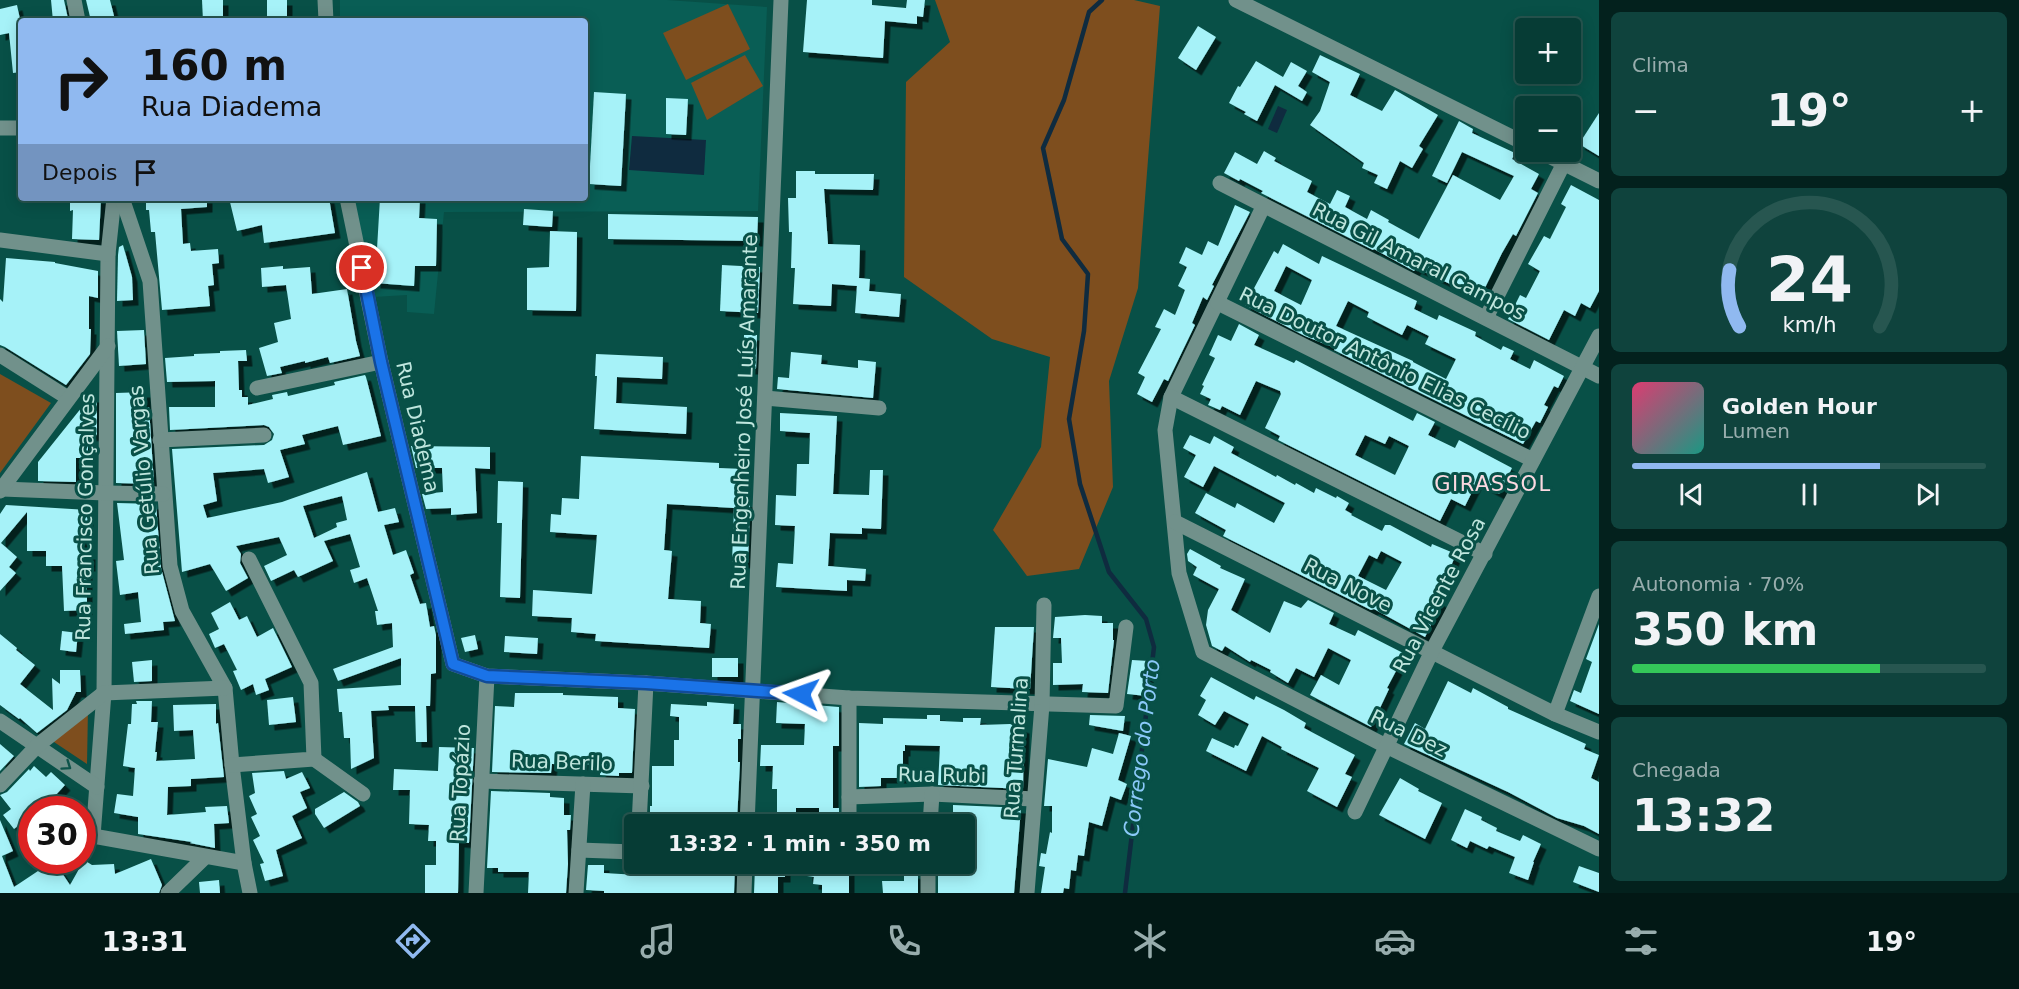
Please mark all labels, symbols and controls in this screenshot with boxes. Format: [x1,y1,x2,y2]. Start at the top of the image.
map controls [1515,18,1581,162]
button: + [1515,18,1581,84]
text: 160 m [141,41,287,90]
icon: right [42,42,120,120]
text: Clima [1632,53,1689,77]
text: 19° [1766,84,1852,137]
text: Rua Diadema [141,91,322,122]
text: − [1632,91,1660,130]
text: + [1958,91,1986,130]
button: − [1515,96,1581,162]
icon: arrive [129,156,162,189]
text: Depois [42,160,117,185]
street label: Rua Gil Amaral Campos [1308,197,1530,325]
street label: Rua Engenheiro José Luís Amarante [726,234,762,590]
pin [336,242,387,293]
text: 24 [1766,243,1852,316]
icon: arrive [345,251,378,284]
street label: Rua Doutor Antônio Elias Cecílio [1235,282,1535,444]
text: km/h [1782,313,1836,338]
street label: Rua Diadema [391,359,445,495]
street label: Rua Getúlio Vargas [124,384,164,576]
street label: Rua Francisco Gonçalves [71,393,99,641]
text: Golden Hour [1722,394,1877,419]
text: Lumen [1722,419,1790,443]
district label: GIRASSOL [1434,472,1552,496]
icon: previous [1675,478,1708,511]
icon: pause [1793,478,1826,511]
icon: next [1911,478,1944,511]
street label: Rua Vicente Rosa [1388,513,1490,677]
street label: Rua Nove [1300,553,1396,617]
text: Autonomia · 70% [1632,572,1804,596]
text: 350 km [1632,603,1818,656]
water label: Corrego do Porto [1119,658,1165,838]
position arrow [769,662,833,726]
street label: Rua Turmalina [999,676,1033,820]
street label: Rua Dez [1367,704,1451,762]
street label: Rua Topázio [445,723,475,843]
street label: Rua Berilo [511,748,613,776]
text: Chegada [1632,758,1721,782]
one-way arrow [60,759,71,770]
street label: Rua Rubi [898,762,986,788]
text: 13:32 [1632,789,1775,842]
speed limit sign: 30 [18,796,96,874]
text: 13:32 · 1 min · 350 m [668,831,931,856]
icon: directions [392,920,434,962]
icon: music [637,920,679,962]
icon: phone [883,920,925,962]
icon: climate [1129,920,1171,962]
icon: car [1374,920,1416,962]
icon: filters [1620,920,1662,962]
text: 13:31 [102,926,188,957]
text: 19° [1866,926,1917,957]

